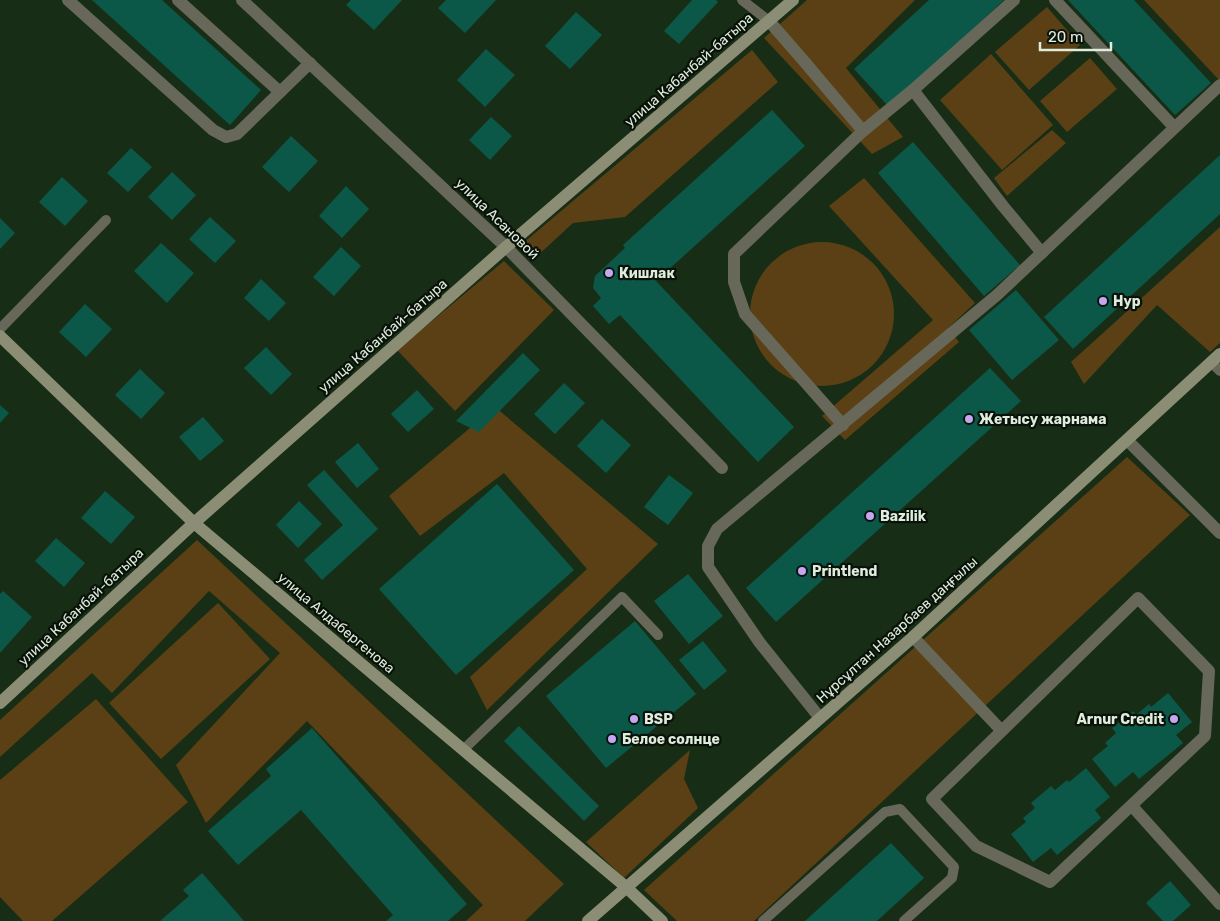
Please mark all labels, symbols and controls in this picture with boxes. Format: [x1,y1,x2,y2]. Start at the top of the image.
street label: улица Кабанбай-батыра [621,9,757,131]
scale bar [1040,20,1111,52]
text: 20 m [1048,28,1083,46]
street label: улица Асановой [452,175,542,263]
place label: Кишлак [619,265,675,282]
marker: Кишлак [603,267,615,279]
street label: улица Кабанбай-батыра [315,275,451,397]
place label: Нур [1113,293,1141,310]
marker: Нур [1097,295,1109,307]
place label: Жетысу жарнама [979,411,1107,428]
marker: Жетысу жарнама [963,413,975,425]
place label: Bazilik [880,508,927,525]
marker: Bazilik [864,510,876,522]
street label: улица Кабанбай-батыра [15,545,147,669]
street label: Нұрсұлтан Назарбаев даңғылы [813,553,981,707]
place label: Printlend [812,563,878,580]
marker: Printlend [796,565,808,577]
street label: улица Алдабергенова [274,569,398,677]
place label: BSP [644,711,673,728]
place label: Arnur Credit [1077,711,1164,728]
marker: BSP [628,713,640,725]
marker: Arnur Credit [1168,713,1180,725]
place label: Белое солнце [622,731,720,748]
marker: Белое солнце [606,733,618,745]

